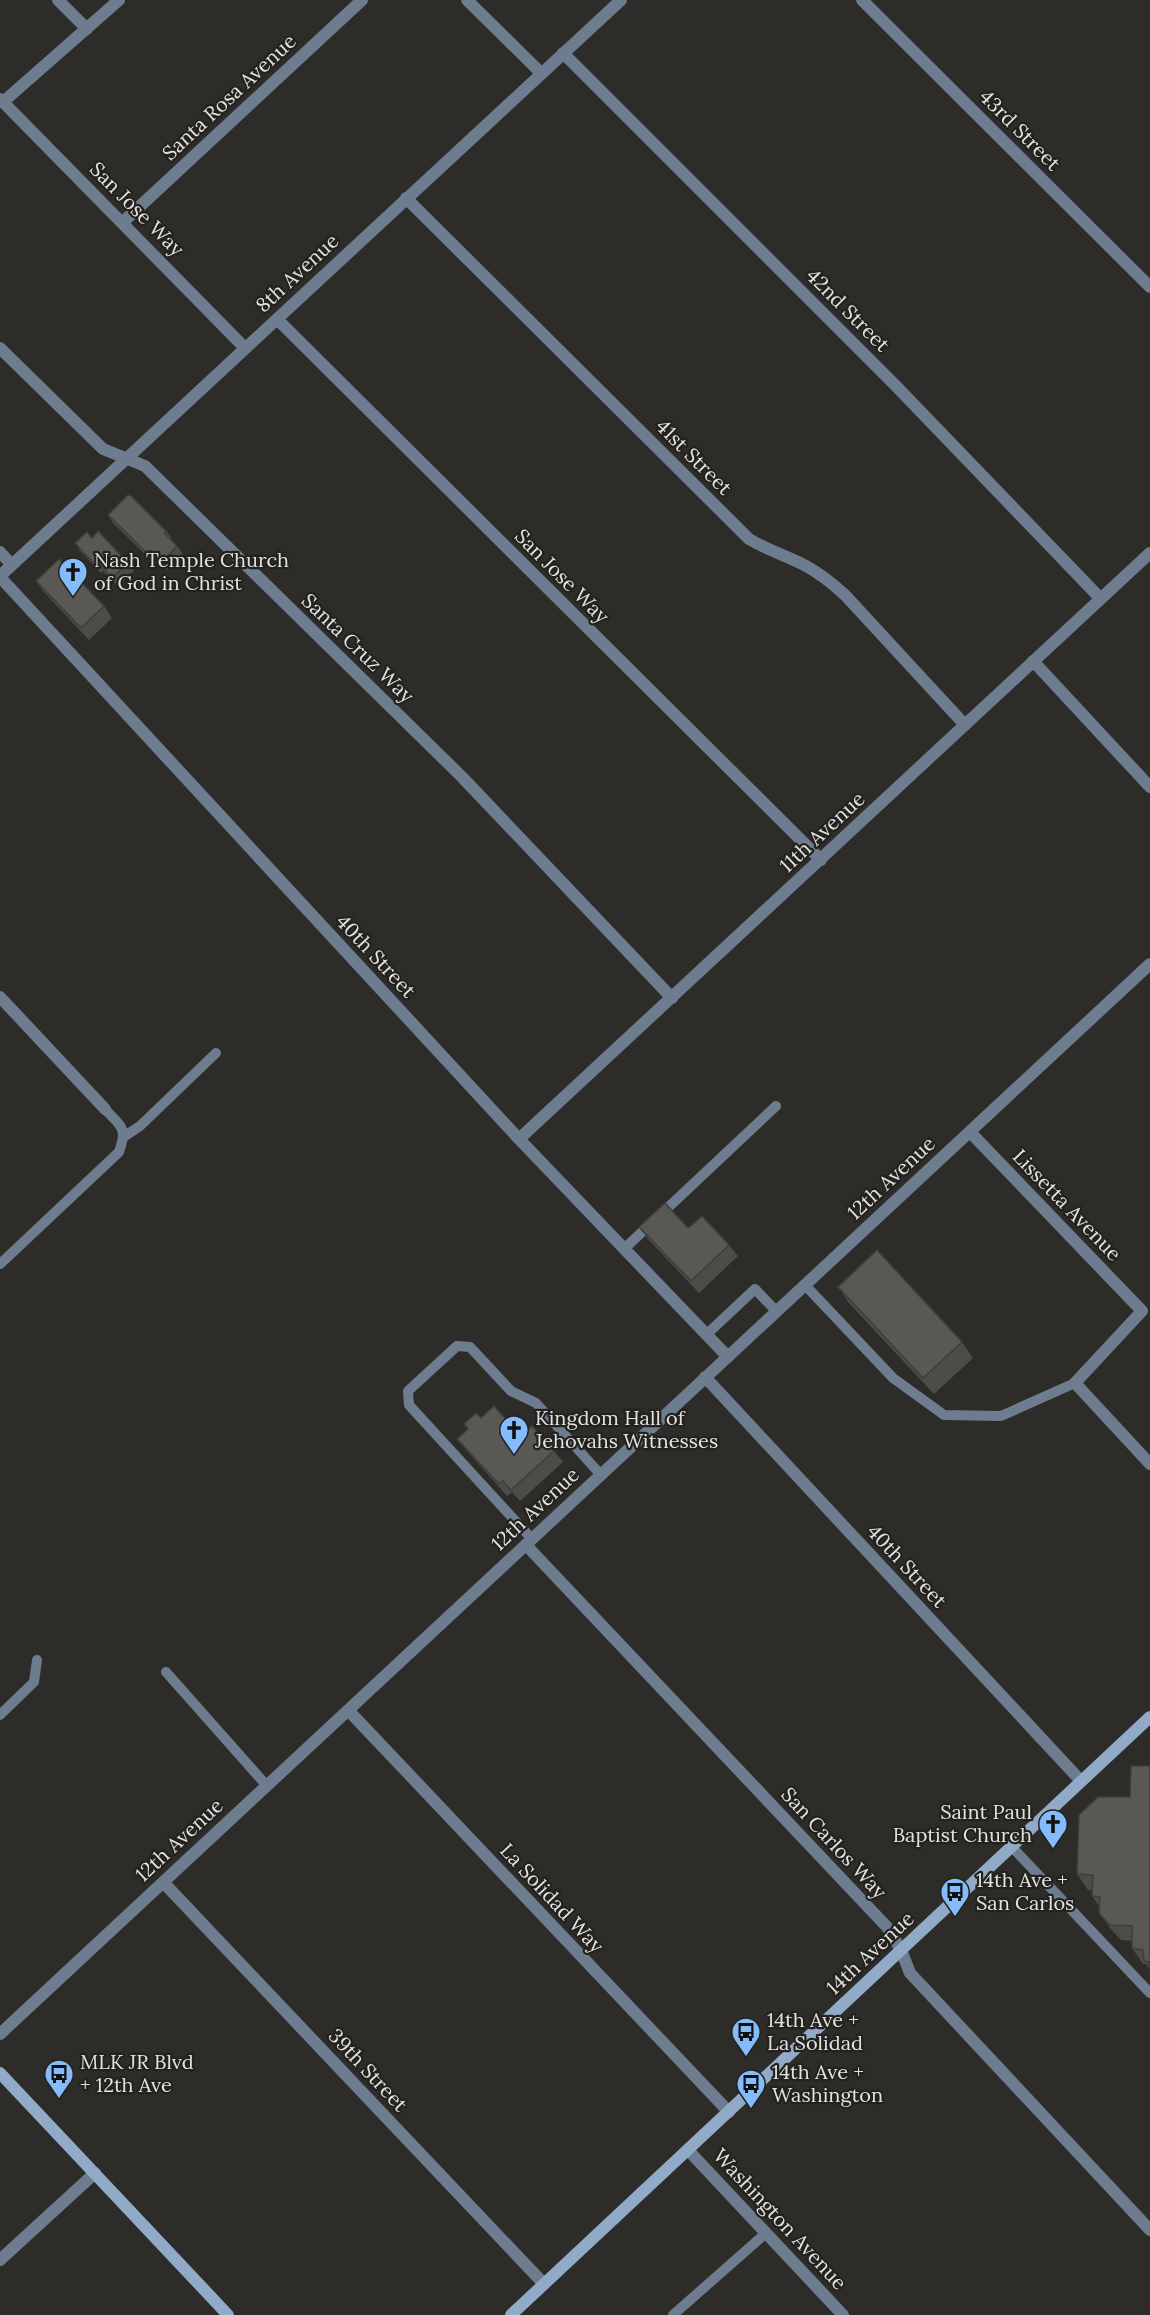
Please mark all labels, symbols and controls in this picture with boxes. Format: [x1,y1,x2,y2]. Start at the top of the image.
street label: Santa Rosa Avenue [157,28,301,165]
street label: 43rd Street [975,84,1066,176]
street label: San Jose Way [85,156,190,261]
street label: 8th Avenue [250,228,343,317]
street label: 42nd Street [801,263,895,357]
street label: 41st Street [651,413,738,500]
street label: San Jose Way [510,523,615,628]
place label: Nash Temple Church of God in Christ [94,547,289,595]
church icon: Nash Temple Church of God in Christ [57,556,89,598]
street label: Santa Cruz Way [297,588,420,708]
street label: 11th Avenue [774,786,870,877]
street label: 40th Street [331,909,421,1003]
street label: 12th Avenue [842,1131,940,1225]
street label: Lissetta Avenue [1008,1144,1127,1266]
place label: Kingdom Hall of Jehovahs Witnesses [534,1405,718,1453]
church icon: Kingdom Hall of Jehovahs Witnesses [498,1414,530,1456]
street label: 12th Avenue [486,1462,584,1556]
street label: 40th Street [862,1519,952,1613]
street label: San Carlos Way [776,1782,893,1904]
street label: 12th Avenue [130,1793,228,1887]
place label: Saint Paul Baptist Church [893,1799,1032,1847]
church icon: Saint Paul Baptist Church [1037,1808,1069,1850]
street label: La Solidad Way [495,1838,610,1958]
place label: 14th Ave + San Carlos [976,1867,1074,1915]
bus stop icon: 14th Ave + San Carlos [939,1876,971,1918]
street label: 14th Avenue [821,1906,919,2000]
place label: 14th Ave + La Solidad [767,2007,863,2055]
bus stop icon: 14th Ave + La Solidad [730,2016,762,2058]
street label: 39th Street [324,2023,413,2117]
place label: MLK JR Blvd + 12th Ave [80,2049,194,2097]
bus stop icon: MLK JR Blvd + 12th Ave [43,2058,75,2100]
place label: 14th Ave + Washington [772,2059,883,2107]
bus stop icon: 14th Ave + Washington [735,2068,767,2110]
street label: Washington Avenue [708,2143,852,2295]

